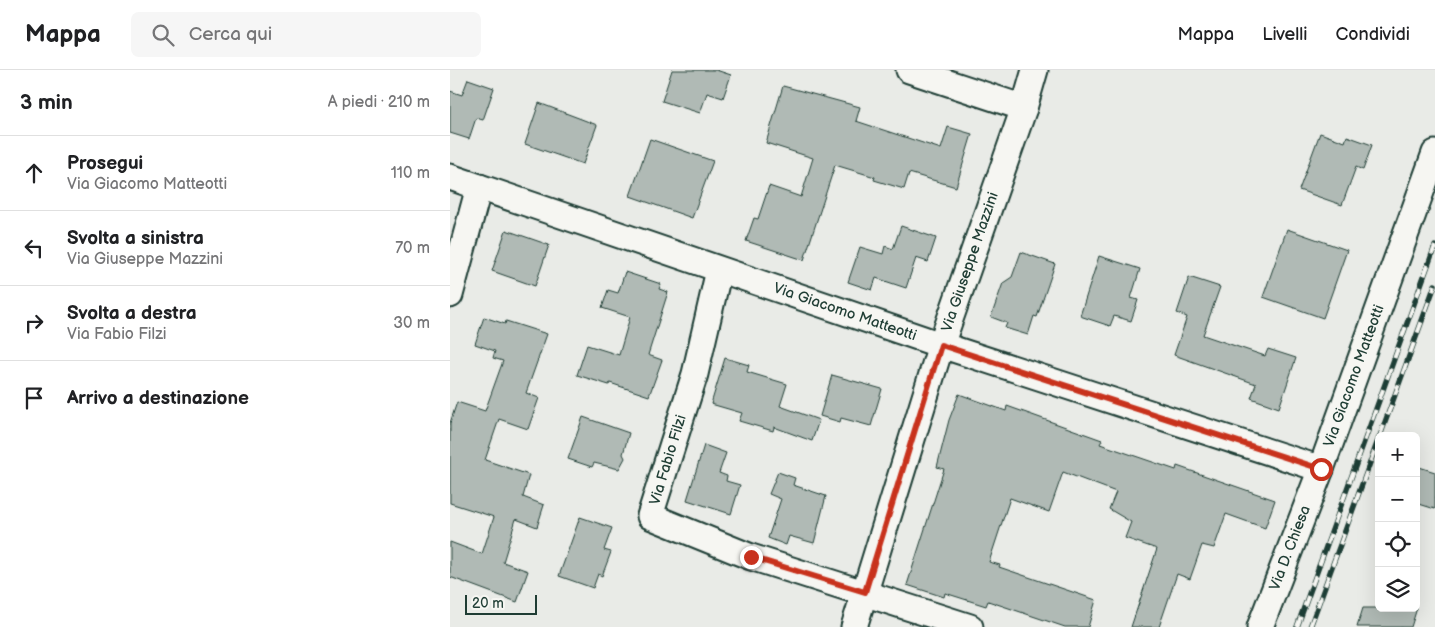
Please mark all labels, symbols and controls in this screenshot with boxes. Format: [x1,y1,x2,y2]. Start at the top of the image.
search box [131,12,481,57]
text: Mappa [25,20,101,49]
icon: search [149,21,177,49]
text: Cerca qui [189,23,272,46]
text: Mappa [1177,24,1234,45]
text: Livelli [1262,24,1308,45]
text: Condividi [1336,24,1410,45]
text: 3 min [20,90,73,115]
text: A piedi · 210 m [328,93,430,112]
text: Prosegui [67,152,143,175]
icon: ahead [20,159,48,187]
text: 110 m [391,164,430,183]
text: Via Giacomo Matteotti [67,175,227,194]
street label: Via Giuseppe Mazzini [937,190,1003,334]
text: Svolta a sinistra [67,227,204,250]
icon: left [20,234,48,262]
text: 70 m [395,239,430,258]
text: Via Giuseppe Mazzini [67,250,223,269]
street label: Via Giacomo Matteotti [771,279,919,345]
text: Svolta a destra [67,302,197,325]
street label: Via Giacomo Matteotti [1319,302,1389,450]
icon: right [20,309,48,337]
text: 30 m [393,314,430,333]
text: Via Fabio Filzi [67,325,167,344]
icon: arrive [20,384,48,412]
text: Arrivo a destinazione [67,387,249,410]
street label: Via Fabio Filzi [645,413,691,507]
map controls [1375,432,1420,612]
button: + [1375,432,1420,477]
route start [1310,458,1333,481]
button: − [1375,477,1420,522]
street label: Via D. Chiesa [1265,503,1315,593]
button: locate [1375,522,1420,567]
route end [740,546,763,569]
button: layers [1375,567,1420,612]
scale bar [465,592,538,615]
text: 20 m [472,595,504,612]

